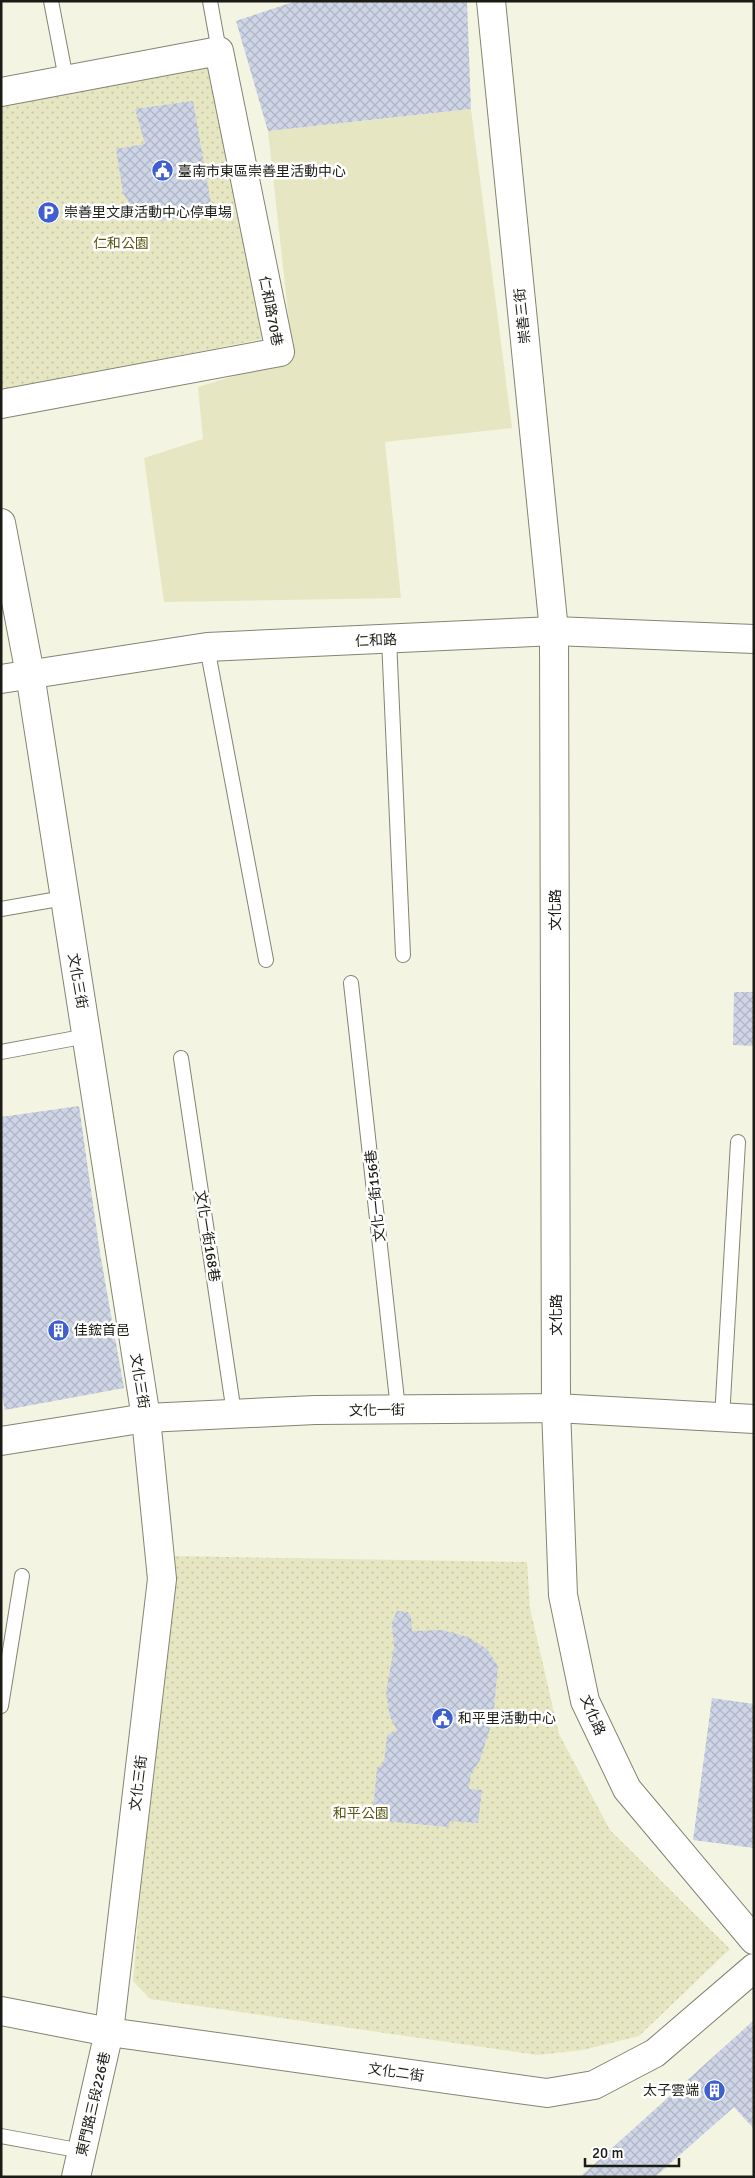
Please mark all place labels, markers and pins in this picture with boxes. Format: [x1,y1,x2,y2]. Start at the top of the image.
public building icon: 臺南市東區崇善里活動中心 [150,159,174,183]
place label: 臺南市東區崇善里活動中心 [178,163,346,180]
parking icon: 崇善里文康活動中心停車場 [36,200,60,224]
place label: 崇善里文康活動中心停車場 [64,204,232,221]
building icon: 佳鋐首邑 [46,1318,70,1342]
place label: 佳鋐首邑 [74,1322,130,1339]
public building icon: 和平里活動中心 [430,1706,454,1730]
place label: 和平里活動中心 [458,1710,556,1727]
building icon: 太子雲端 [703,2078,727,2102]
place label: 太子雲端 [643,2082,699,2099]

